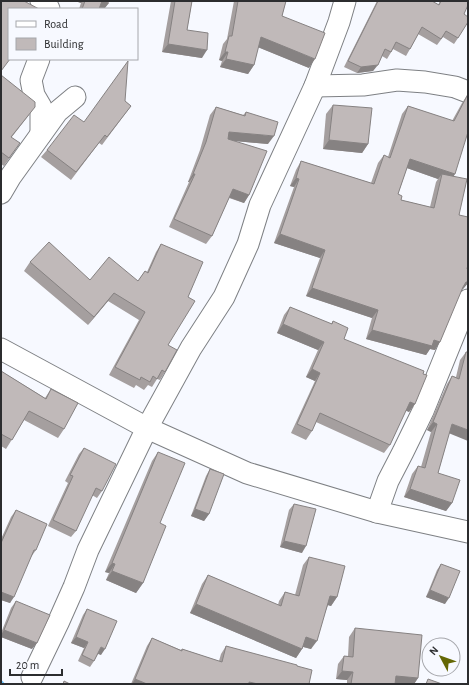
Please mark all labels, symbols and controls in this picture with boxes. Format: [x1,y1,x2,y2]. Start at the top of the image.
legend [8,8,138,60]
text: Road [44,18,68,30]
text: Building [44,38,84,50]
north arrow [421,637,461,677]
text: N [427,644,440,657]
scale bar [10,651,62,677]
text: 20 m [16,659,39,671]

